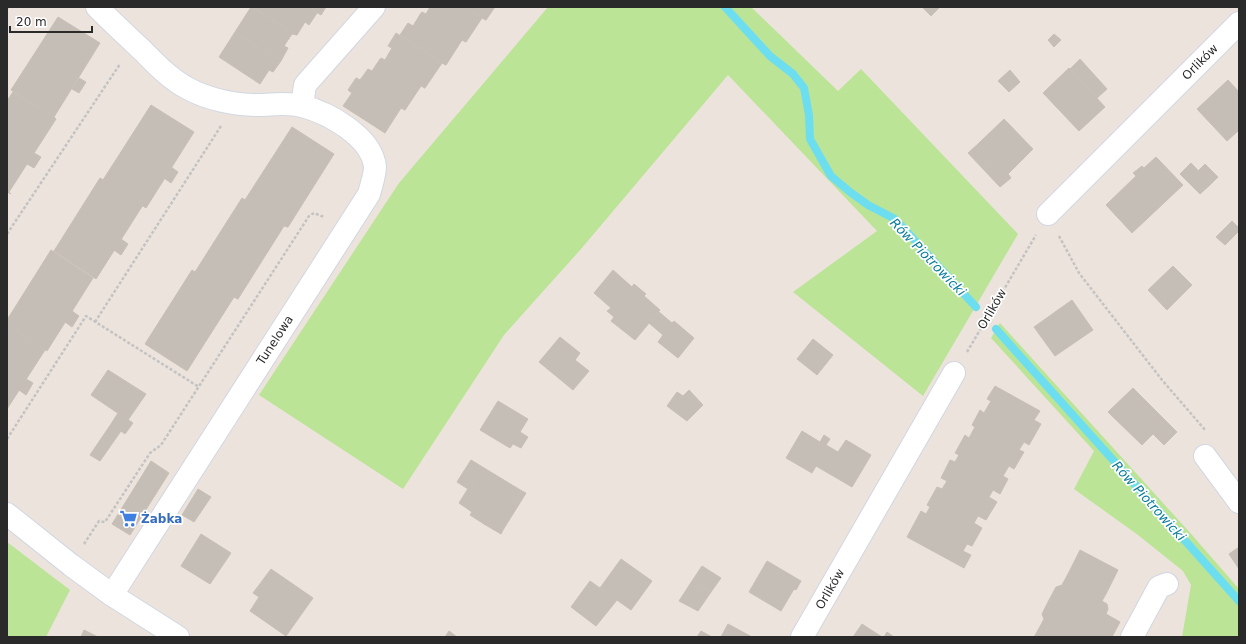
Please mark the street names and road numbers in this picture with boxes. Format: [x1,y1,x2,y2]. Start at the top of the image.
street label: Orlików [1179,41,1221,83]
street label: Orlików [975,286,1009,332]
street label: Tunelowa [253,313,296,368]
street label: Orlików [813,566,847,612]

